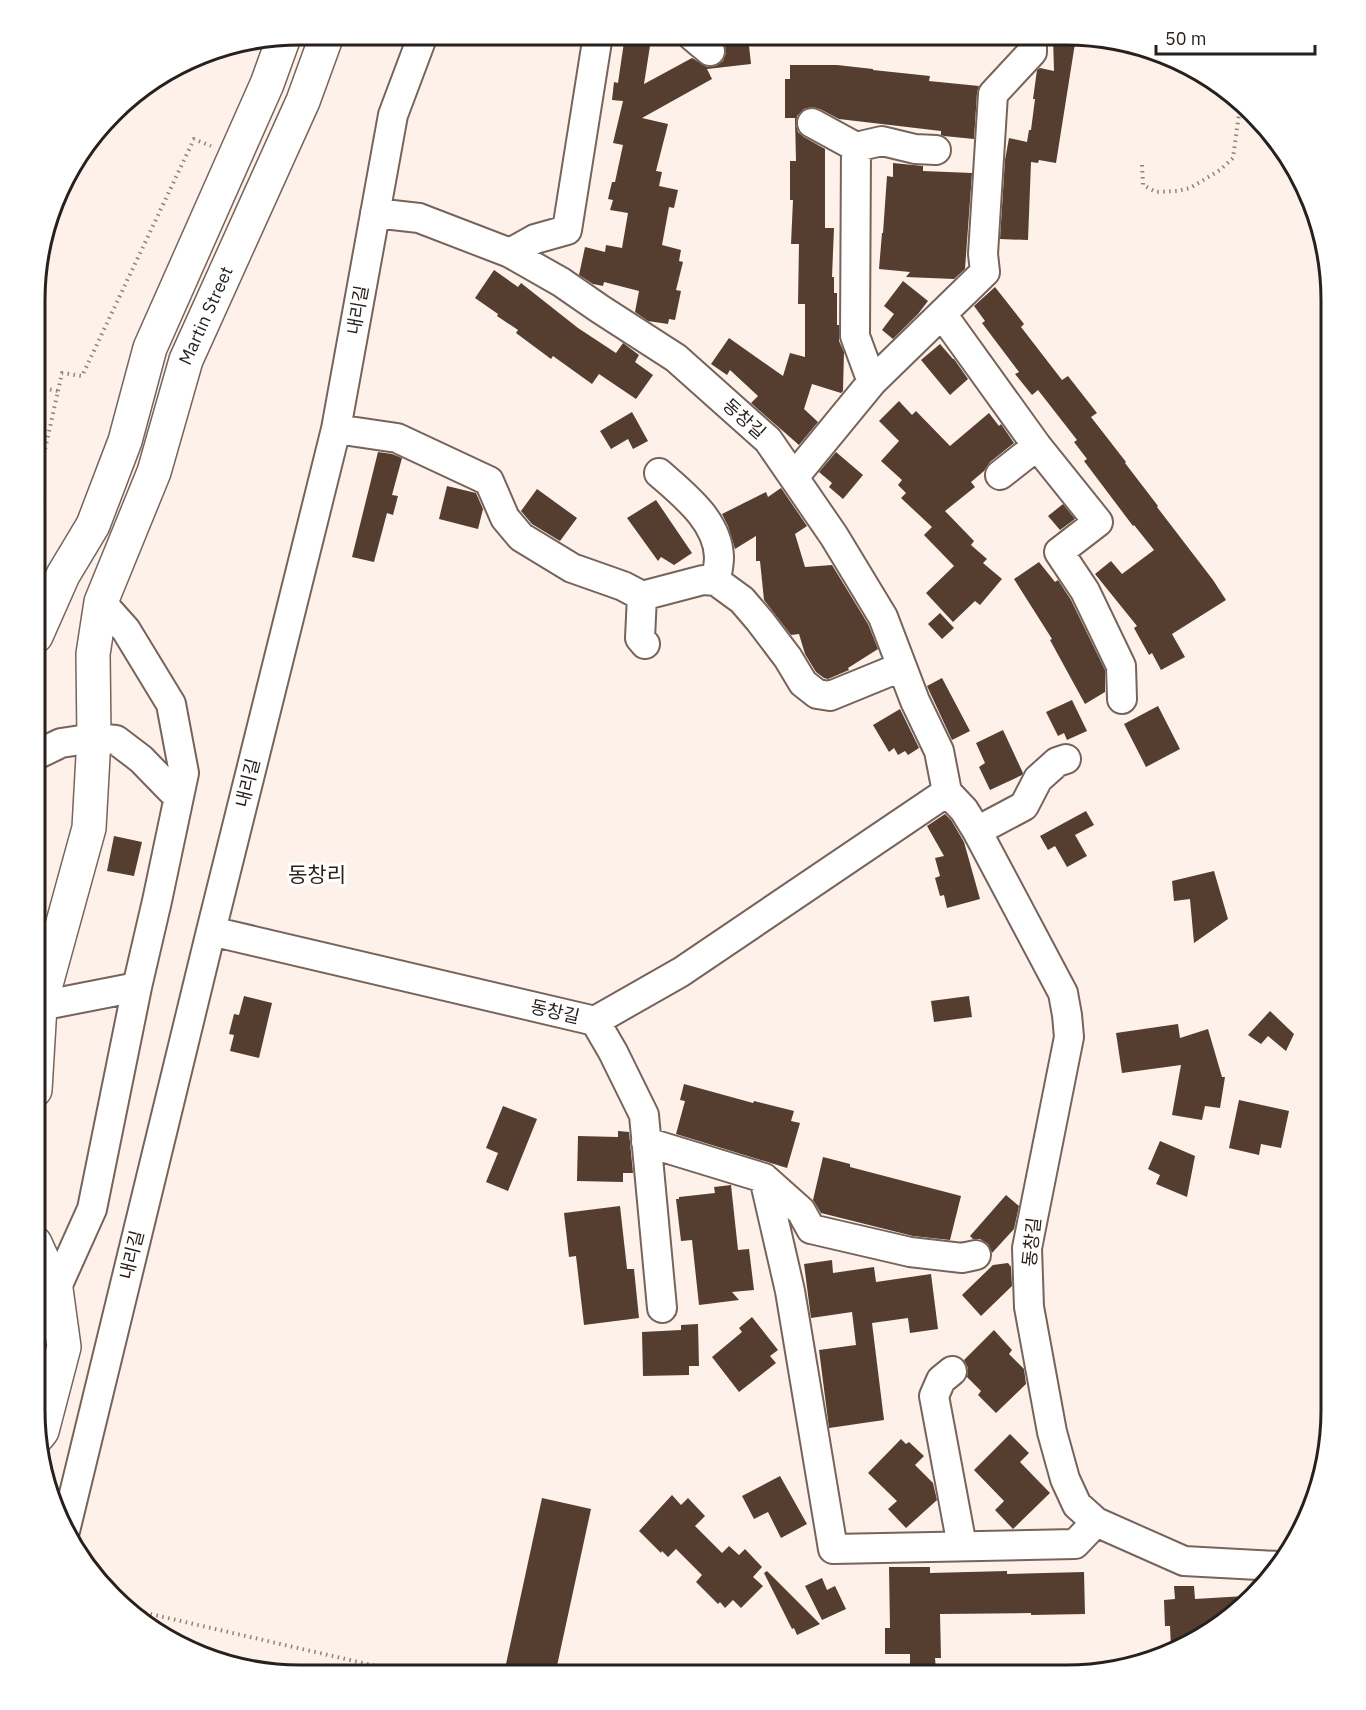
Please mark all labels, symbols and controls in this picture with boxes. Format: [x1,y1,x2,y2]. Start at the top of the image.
scale bar [1156,18,1315,56]
text: 50 m [1165,27,1207,50]
street label: Martin Street [173,263,238,368]
street label: 내리길 [342,283,373,336]
street label: 동창길 [718,393,770,444]
street label: 내리길 [230,756,265,810]
district label: 동창리 [288,860,346,888]
street label: 동창길 [528,995,582,1028]
street label: 동창길 [1017,1216,1046,1268]
street label: 내리길 [114,1228,149,1282]

